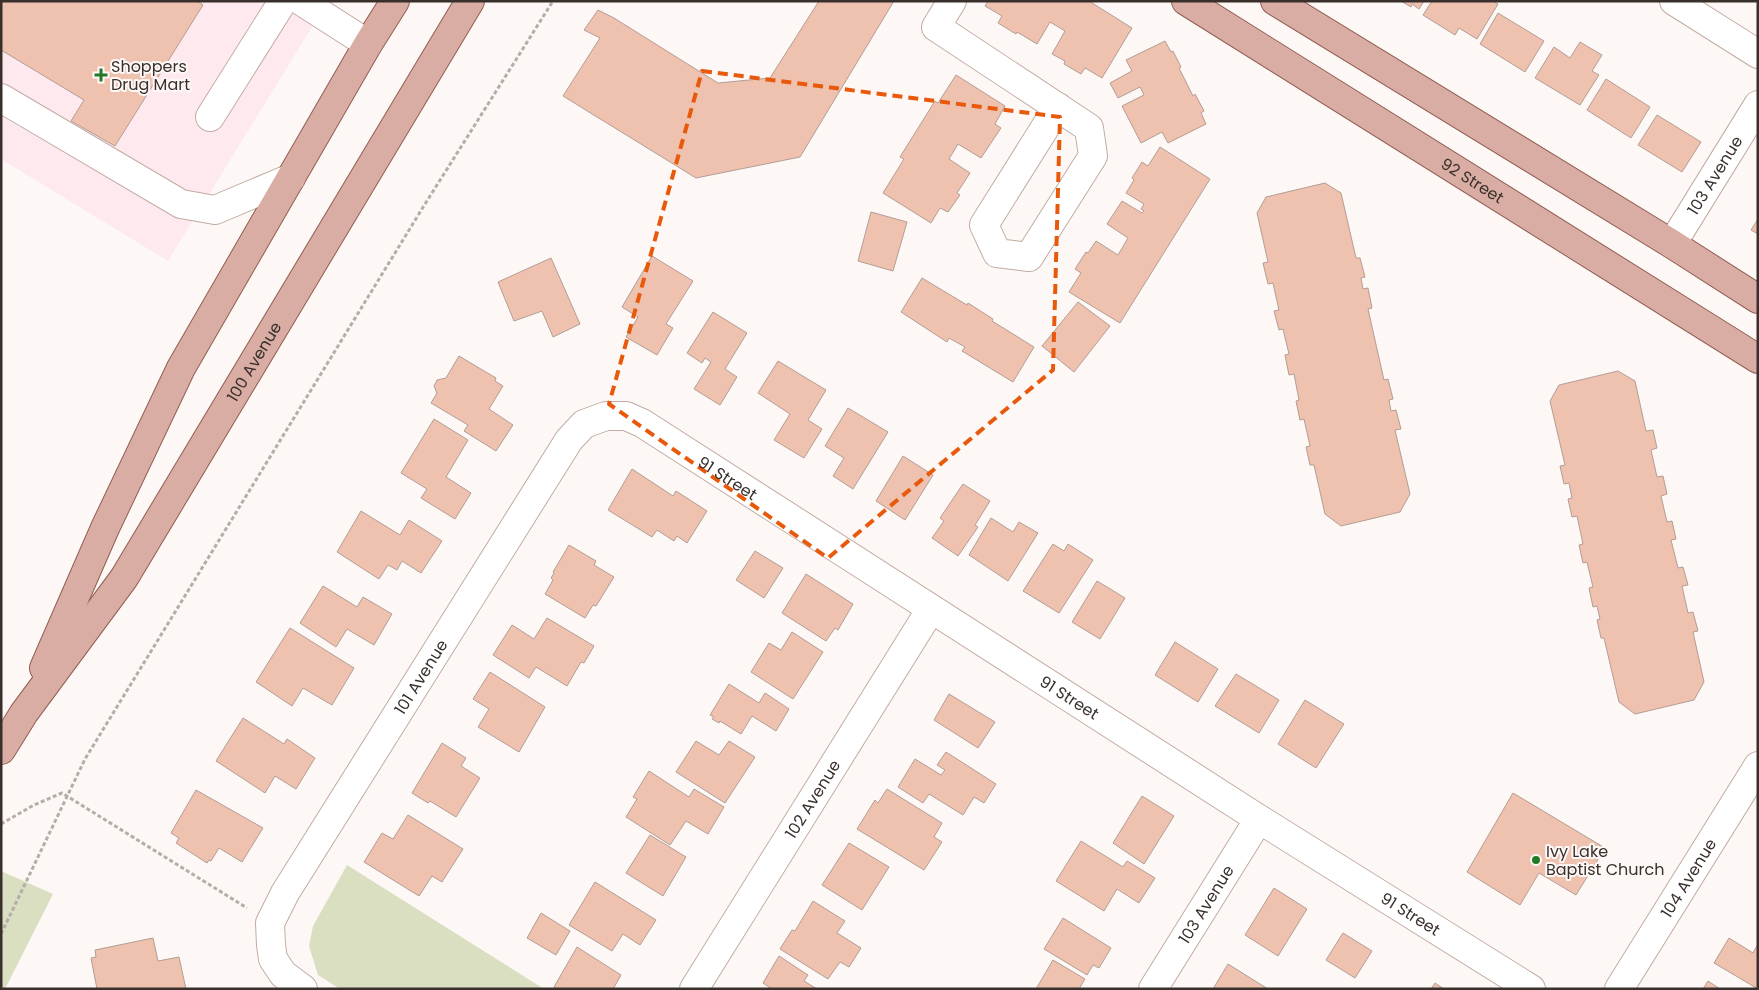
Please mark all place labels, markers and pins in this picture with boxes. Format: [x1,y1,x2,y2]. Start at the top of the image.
place label: Shoppers Drug Mart [111,55,190,96]
marker: Shoppers Drug Mart [95,69,107,81]
place label: Ivy Lake Baptist Church [1546,840,1664,881]
marker: Ivy Lake Baptist Church [1530,854,1542,866]

